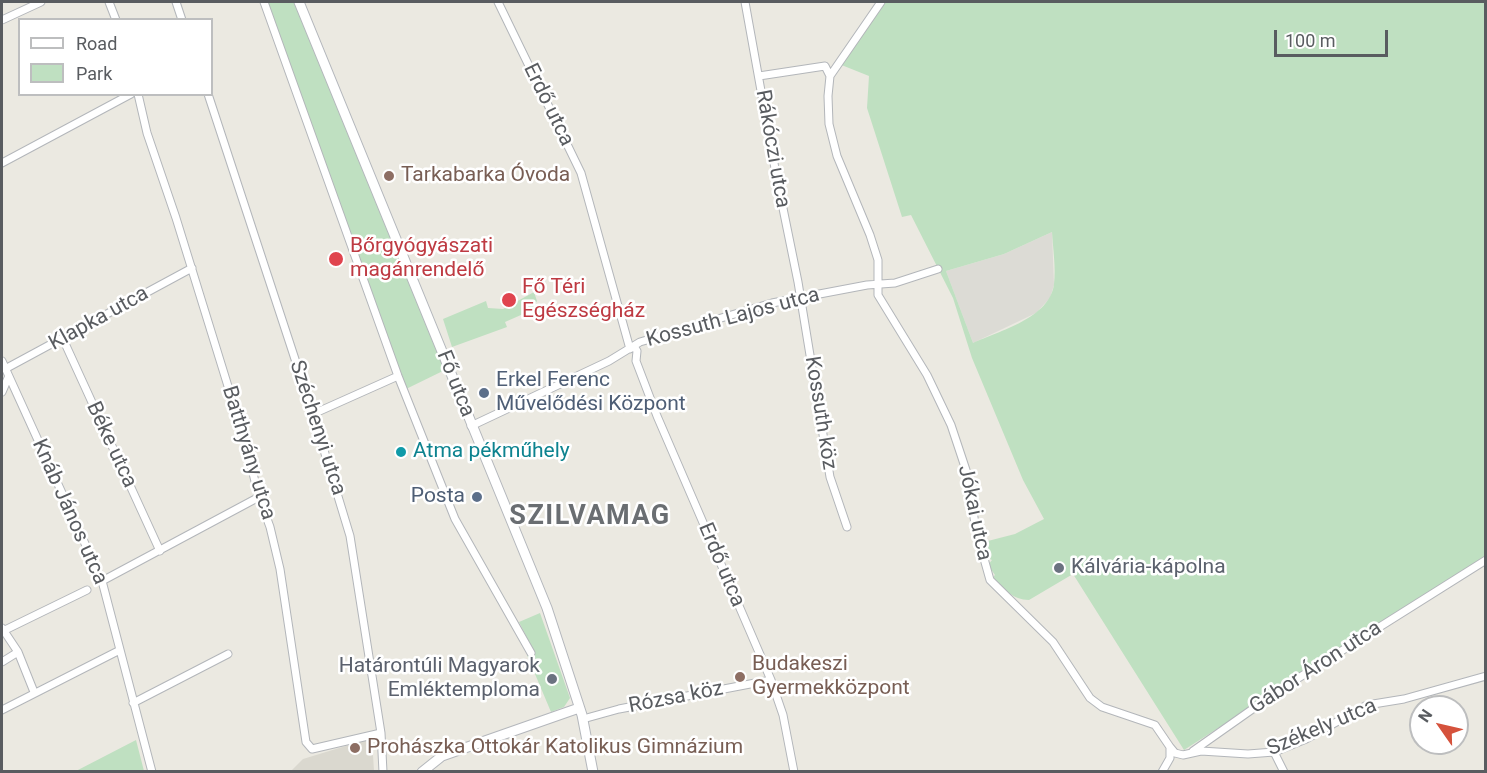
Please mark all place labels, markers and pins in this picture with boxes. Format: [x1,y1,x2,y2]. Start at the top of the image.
place label: Tarkabarka Óvoda [401,163,570,189]
marker: Tarkabarka Óvoda [382,169,396,183]
place label: Bőrgyógyászati magánrendelő [350,234,493,284]
marker: Bőrgyógyászati magánrendelő [327,250,345,268]
place label: Fő Téri Egészségház [522,275,645,325]
marker: Fő Téri Egészségház [500,291,518,309]
place label: Erkel Ferenc Művelődési Központ [496,368,686,418]
marker: Erkel Ferenc Művelődési Központ [477,386,491,400]
place label: Atma pékműhely [413,439,570,465]
marker: Atma pékműhely [394,445,408,459]
place label: Posta [411,484,465,510]
marker: Posta [470,490,484,504]
place label: Kálvária-kápolna [1071,555,1226,581]
marker: Kálvária-kápolna [1052,561,1066,575]
place label: Budakeszi Gyermekközpont [752,652,910,702]
place label: Határontúli Magyarok Emléktemploma [339,654,540,704]
marker: Budakeszi Gyermekközpont [733,670,747,684]
marker: Határontúli Magyarok Emléktemploma [545,672,559,686]
place label: Prohászka Ottokár Katolikus Gimnázium [367,735,743,761]
marker: Prohászka Ottokár Katolikus Gimnázium [348,741,362,755]

